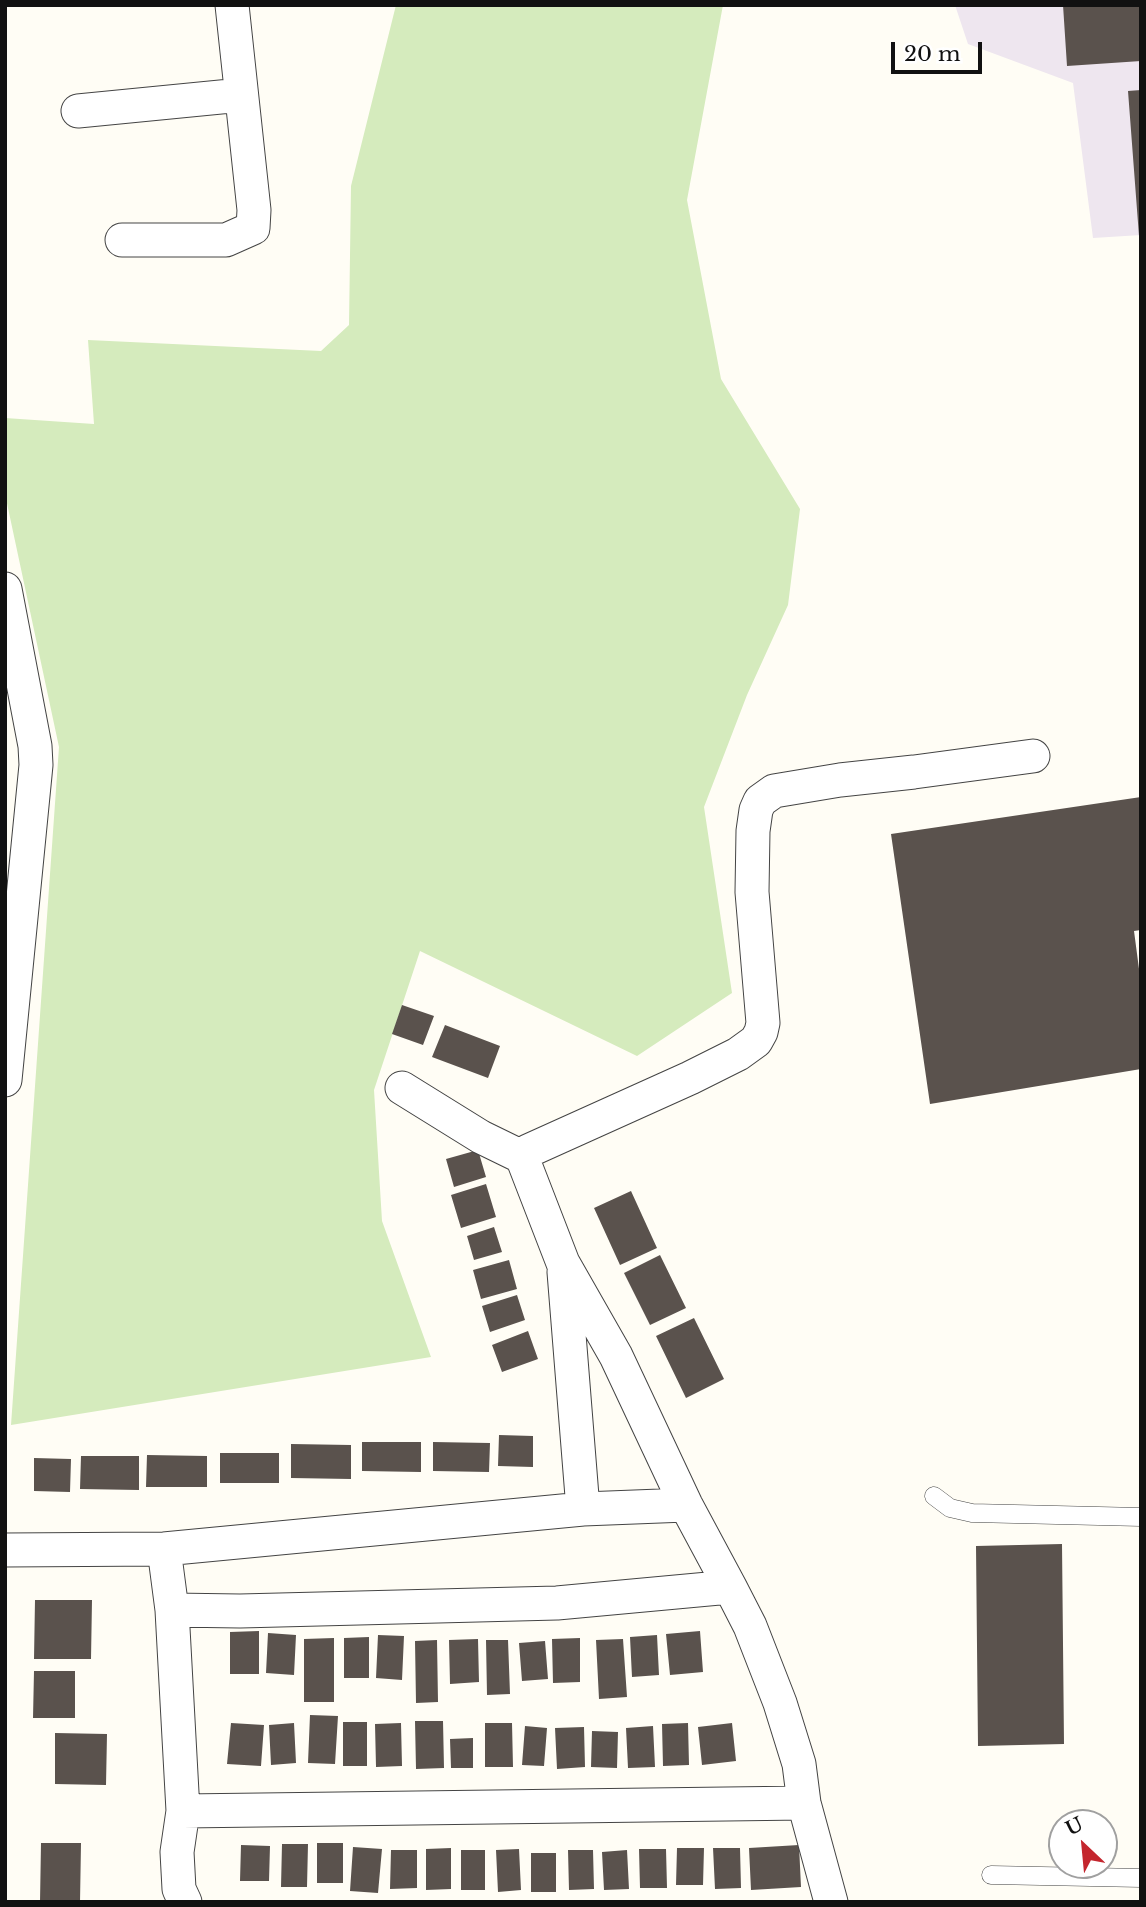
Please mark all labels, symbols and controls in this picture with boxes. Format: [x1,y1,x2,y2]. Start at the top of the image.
scale bar [894,28,985,72]
text: 20 m [904,41,961,67]
north arrow [1048,1809,1118,1879]
text: U [1062,1812,1087,1840]

